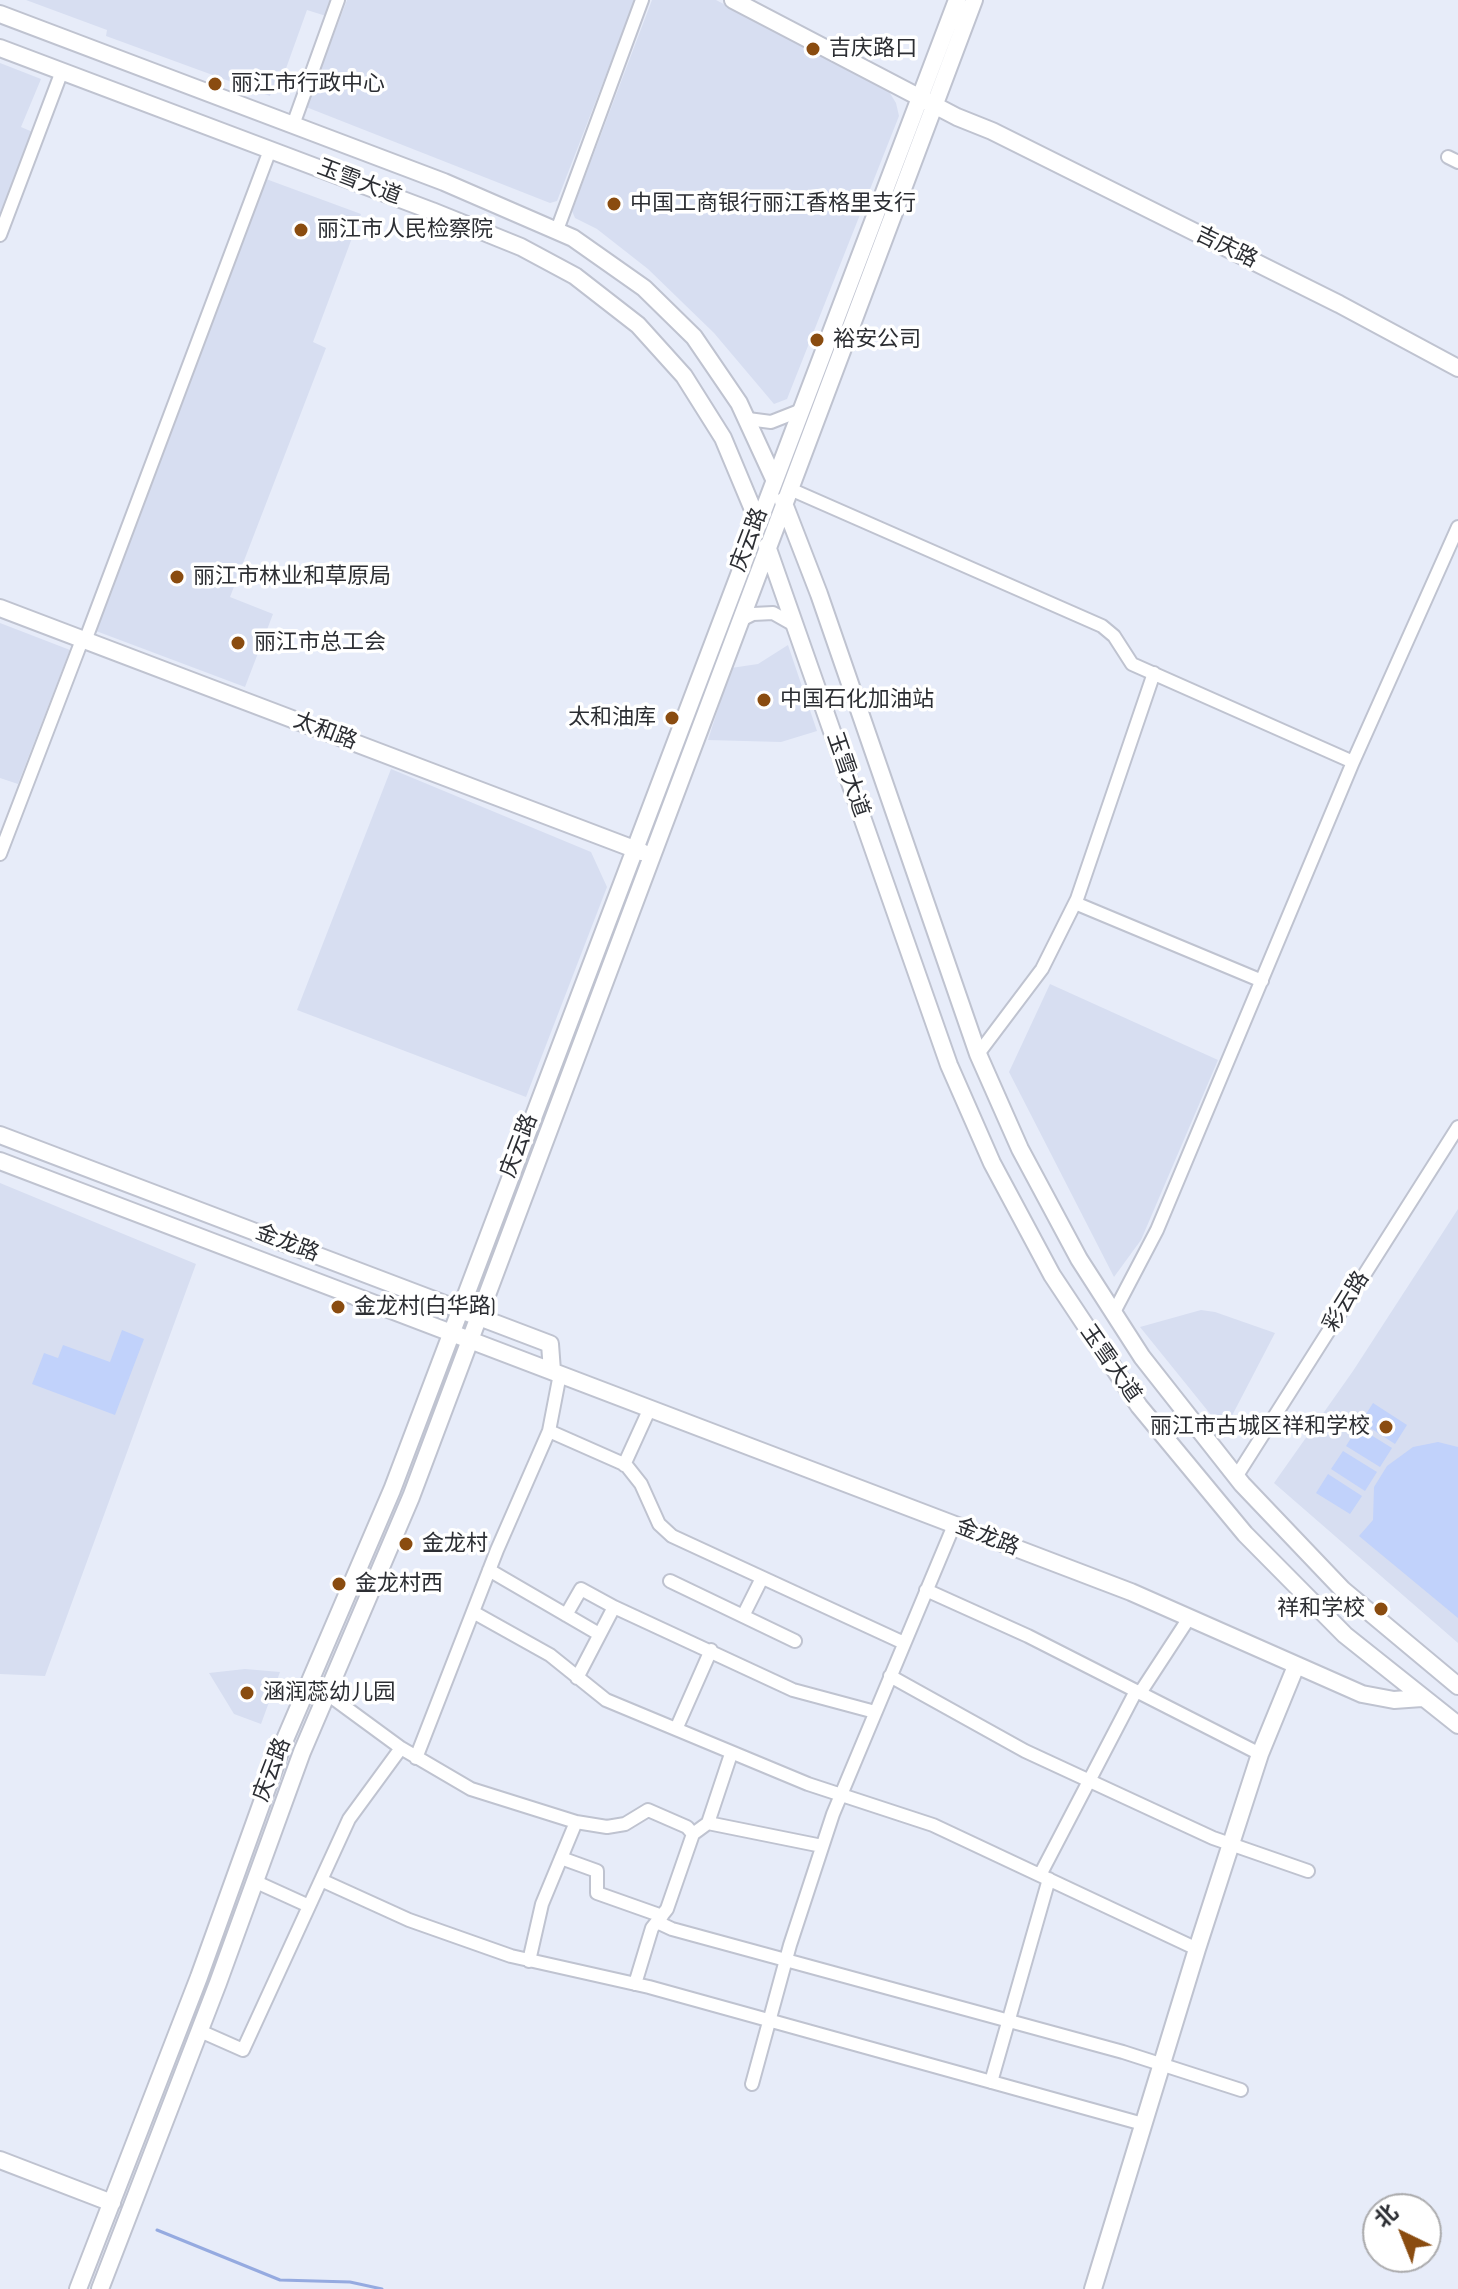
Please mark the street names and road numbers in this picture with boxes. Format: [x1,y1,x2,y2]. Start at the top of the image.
street label: 玉雪大道 [313,155,405,211]
street label: 吉庆路 [1191,222,1261,274]
street label: 庆云路 [726,504,774,576]
street label: 太和路 [289,708,361,756]
street label: 玉雪大道 [820,729,874,821]
street label: 庆云路 [496,1110,544,1182]
street label: 金龙路 [251,1220,323,1268]
street label: 彩云路 [1318,1267,1376,1337]
street label: 玉雪大道 [1074,1320,1146,1408]
street label: 金龙路 [951,1514,1023,1562]
street label: 庆云路 [249,1734,297,1806]

